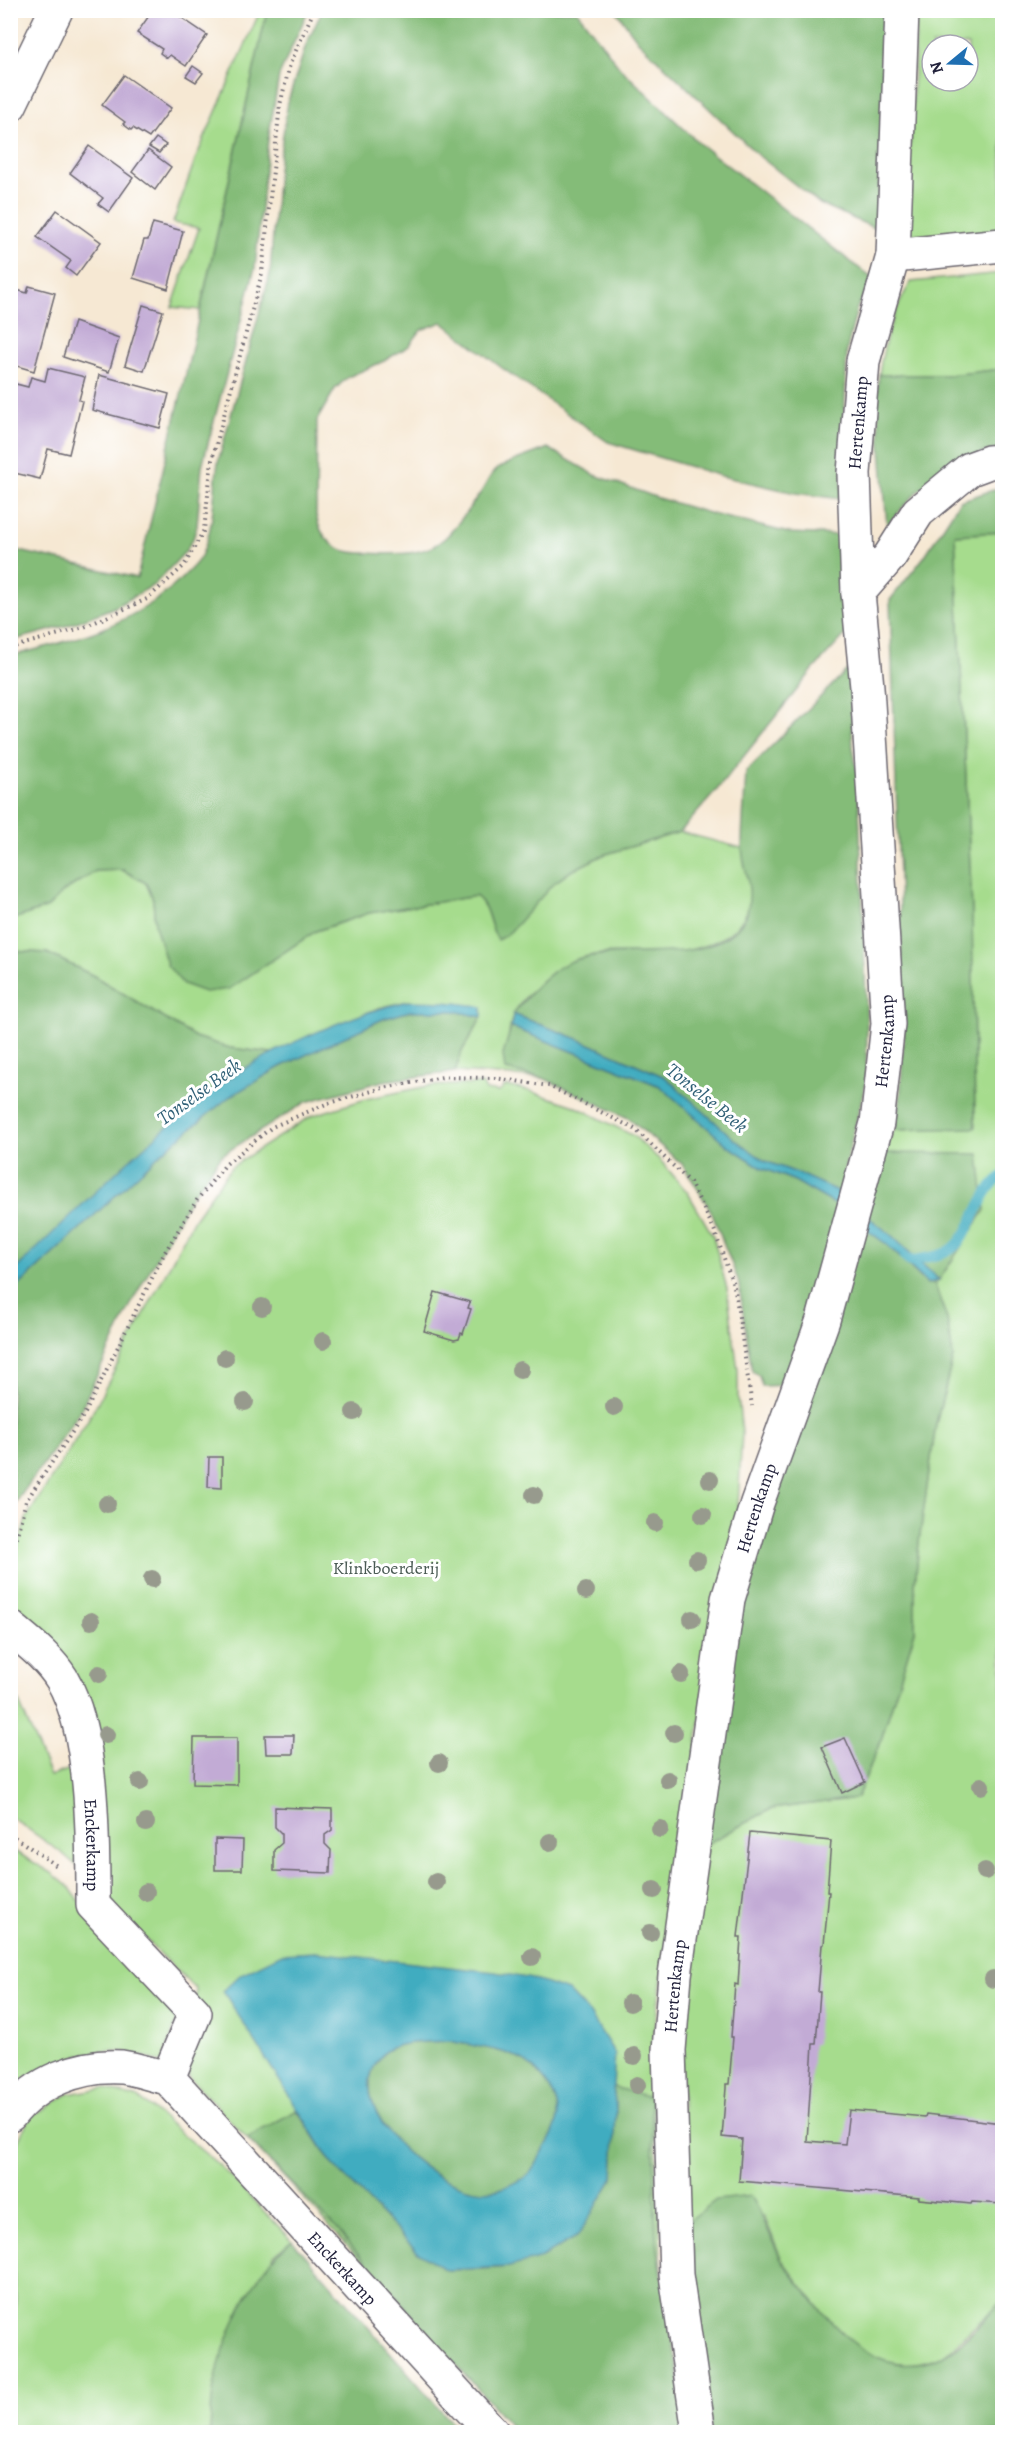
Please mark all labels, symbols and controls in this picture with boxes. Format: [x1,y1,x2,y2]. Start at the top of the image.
north arrow [920,33,980,93]
text: N [924,58,949,77]
street label: Hertenkamp [842,375,874,470]
street label: Hertenkamp [869,994,900,1089]
water label: Tonselse Beek [151,1052,247,1132]
water label: Tonselse Beek [660,1057,754,1139]
street label: Hertenkamp [731,1460,782,1556]
park label: Klinkboerderij [333,1556,439,1580]
street label: Enckerkamp [78,1798,105,1891]
street label: Hertenkamp [658,1938,692,2034]
street label: Enckerkamp [302,2226,382,2311]

